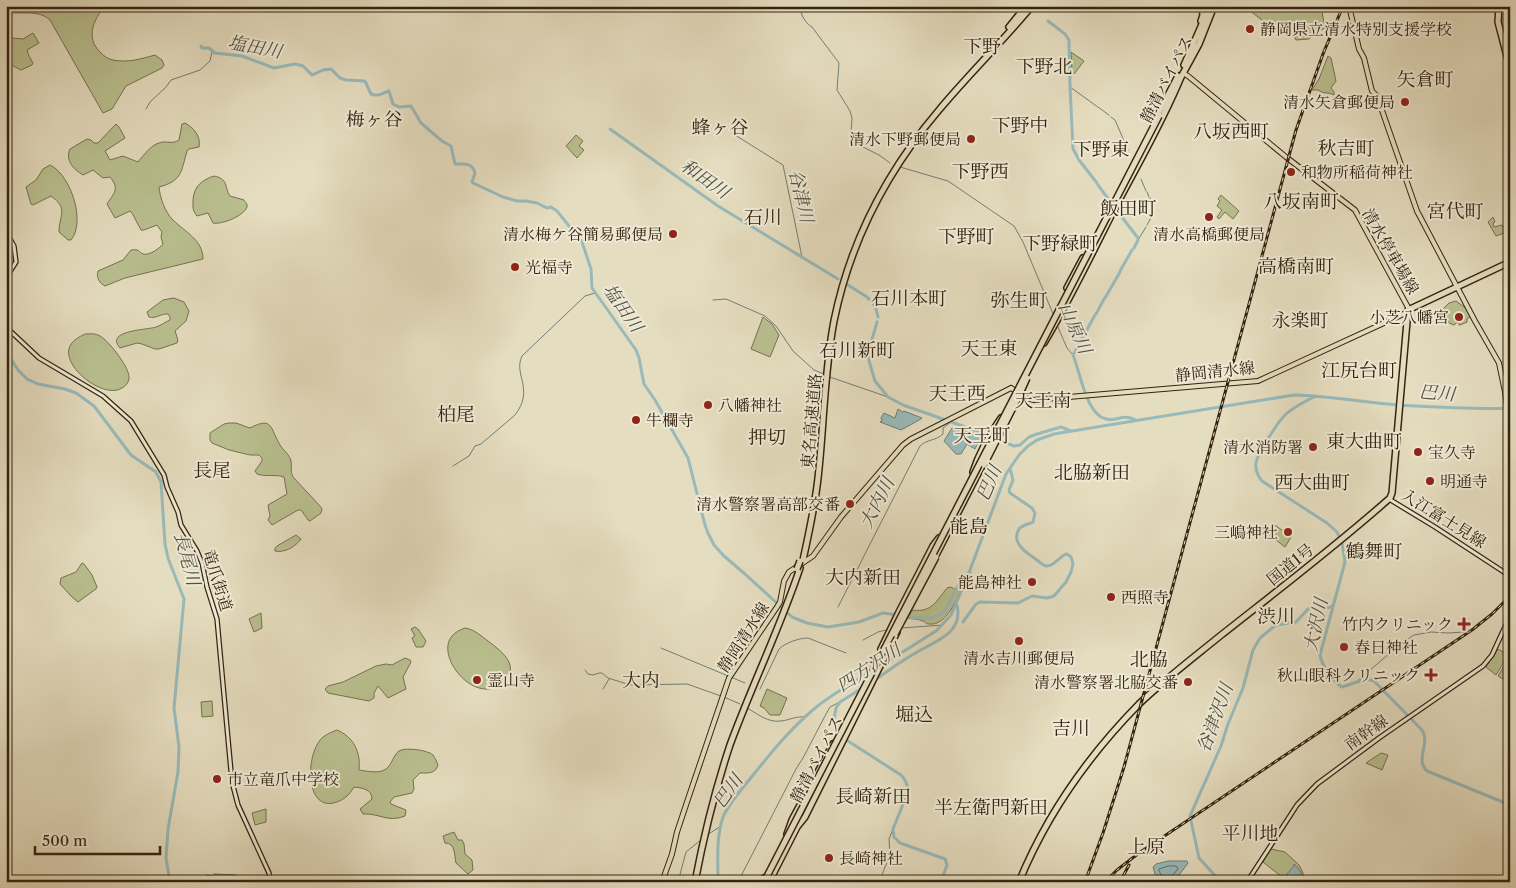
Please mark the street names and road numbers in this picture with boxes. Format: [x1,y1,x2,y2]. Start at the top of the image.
street label: 静清バイパス [1135,32,1197,126]
street label: 清水停車場線 [1358,204,1424,298]
street label: 静岡清水線 [1174,357,1256,385]
street label: 東名高速道路 [797,372,825,470]
street label: 入江富士見線 [1398,484,1490,552]
street label: 国道1号 [1262,539,1318,589]
street label: 竜爪街道 [199,546,237,614]
street label: 静岡清水線 [713,598,773,676]
street label: 南幹線 [1341,710,1391,754]
street label: 静清バイパス [785,712,847,806]

